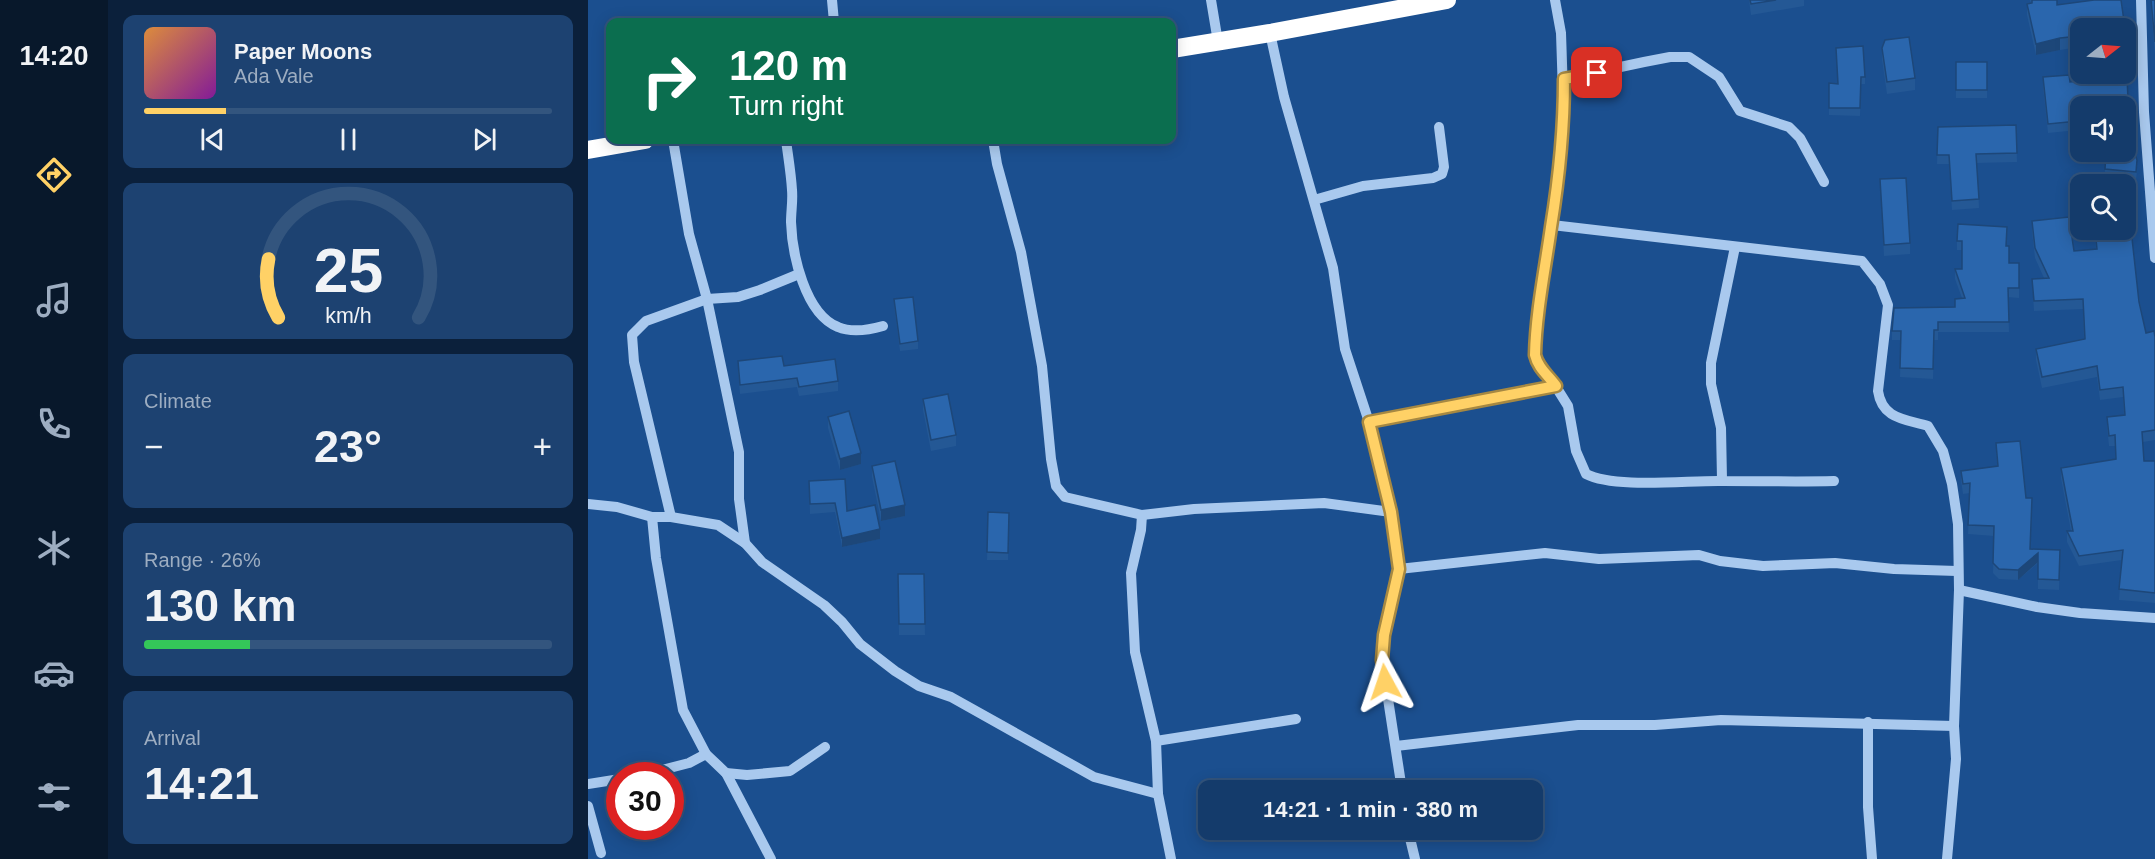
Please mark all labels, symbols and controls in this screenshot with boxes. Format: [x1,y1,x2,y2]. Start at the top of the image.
north arrow [2070,18,2136,84]
map controls [2070,18,2136,240]
text: Paper Moons [234,39,372,64]
text: 14:20 [19,41,89,71]
icon: right [630,42,708,120]
text: 120 m [729,42,848,89]
pin [1571,47,1622,98]
icon: arrive [1580,56,1613,89]
text: Ada Vale [234,65,314,87]
text: Turn right [729,91,844,121]
button: sound [2070,96,2136,162]
icon: previous [196,123,229,156]
icon: pause [332,123,365,156]
icon: next [468,123,501,156]
icon: directions [33,154,75,196]
button: search [2070,174,2136,240]
text: 25 [313,236,383,305]
icon: music [33,279,75,321]
text: km/h [325,305,371,329]
text: Climate [144,390,212,412]
icon: phone [33,403,75,445]
text: 23° [314,421,382,472]
text: − [144,428,163,465]
text: + [533,428,552,465]
icon: climate [33,527,75,569]
text: Range · 26% [144,549,261,571]
text: 130 km [144,580,297,631]
position arrow [1353,650,1417,714]
icon: car [33,652,75,694]
text: Arrival [144,727,201,749]
text: 14:21 [144,758,259,809]
speed limit sign: 30 [606,762,684,840]
icon: filters [33,776,75,818]
text: 14:21 · 1 min · 380 m [1263,797,1478,822]

